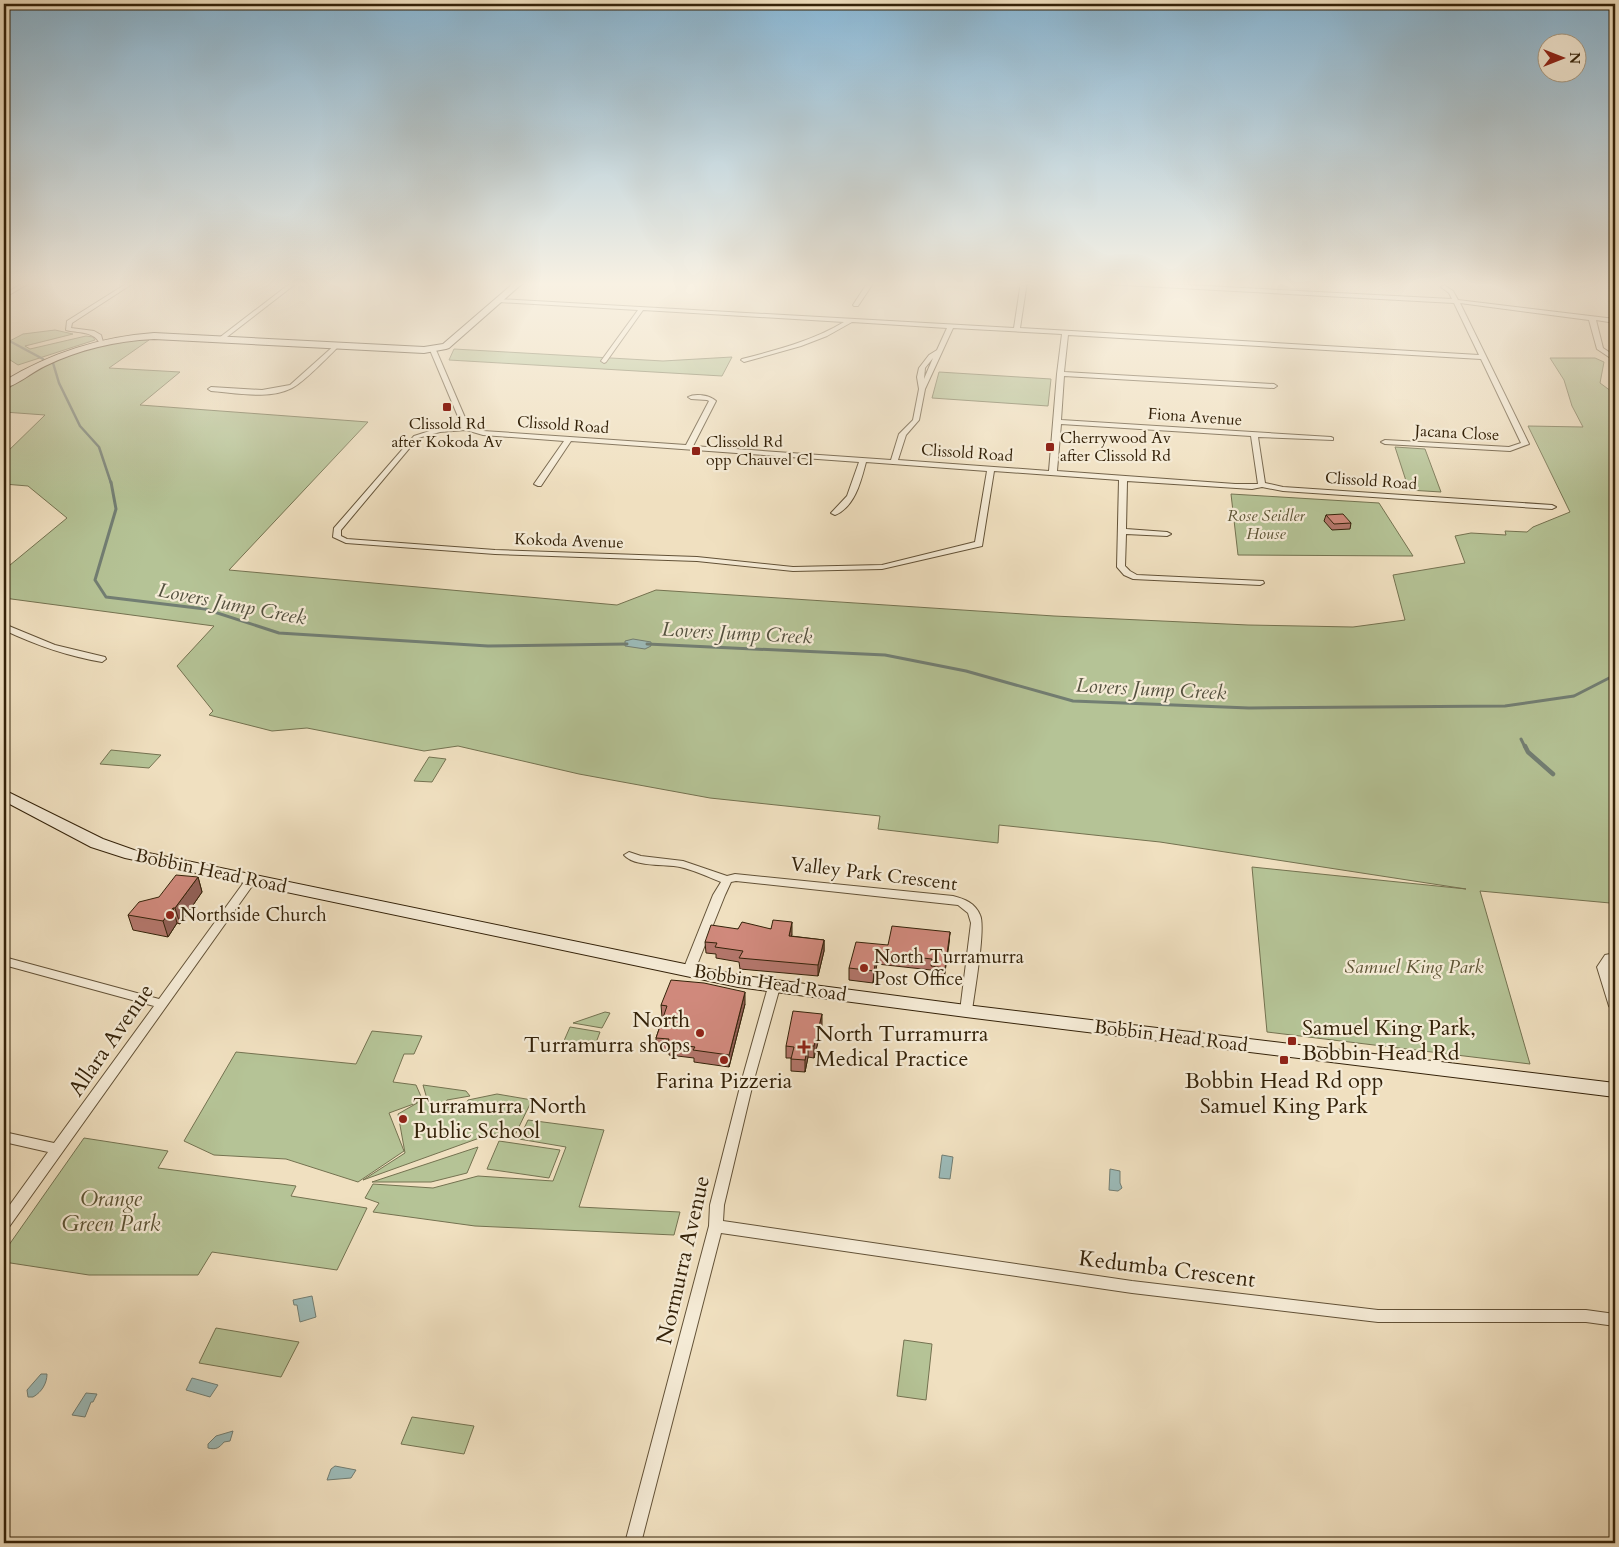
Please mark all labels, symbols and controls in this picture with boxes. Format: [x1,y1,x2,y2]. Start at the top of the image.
north arrow [1536,32,1586,82]
text: N [1565,52,1584,64]
marker: Clissold Rd after Kokoda Av [441,401,453,413]
street label: Fiona Avenue [1147,403,1243,431]
street label: Clissold Road [516,411,610,439]
place label: Clissold Rd after Kokoda Av [391,413,504,453]
street label: Jacana Close [1412,420,1500,446]
place label: Cherrywood Av after Clissold Rd [1060,427,1172,467]
place label: Clissold Rd opp Chauvel Cl [706,431,813,471]
street label: Clissold Road [920,439,1014,467]
marker: Cherrywood Av after Clissold Rd [1044,441,1056,453]
marker: Clissold Rd opp Chauvel Cl [690,445,702,457]
street label: Clissold Road [1324,467,1418,495]
park label: Rose Seidler House [1227,505,1305,545]
street label: Kokoda Avenue [514,528,624,554]
water label: Lovers Jump Creek [155,576,309,632]
water label: Lovers Jump Creek [661,616,813,650]
water label: Lovers Jump Creek [1075,672,1227,706]
street label: Bobbin Head Road [133,842,289,900]
street label: Valley Park Crescent [789,851,959,897]
place label: Northside Church [180,902,327,928]
marker: Northside Church [164,909,176,921]
place label: North Turramurra Post Office [874,944,1024,992]
park label: Samuel King Park [1344,954,1484,980]
street label: Bobbin Head Road [692,958,848,1008]
marker: North Turramurra Post Office [858,962,870,974]
street label: Allara Avenue [61,978,161,1102]
place label: North Turramurra shops [524,1005,690,1060]
place label: Samuel King Park, Bobbin Head Rd [1302,1013,1476,1068]
street label: Bobbin Head Road [1093,1014,1249,1058]
place label: North Turramurra Medical Practice [815,1019,989,1074]
marker: North Turramurra shops [694,1027,706,1039]
marker: Samuel King Park, Bobbin Head Rd [1286,1035,1298,1047]
marker: North Turramurra Medical Practice [797,1040,811,1054]
marker: Farina Pizzeria [718,1054,730,1066]
marker: Bobbin Head Rd opp Samuel King Park [1278,1054,1290,1066]
place label: Farina Pizzeria [656,1066,793,1096]
place label: Bobbin Head Rd opp Samuel King Park [1185,1066,1383,1121]
place label: Turramurra North Public School [413,1091,587,1146]
marker: Turramurra North Public School [397,1113,409,1125]
street label: Normurra Avenue [649,1173,717,1347]
park label: Orange Green Park [61,1184,161,1239]
street label: Kedumba Crescent [1077,1243,1257,1295]

